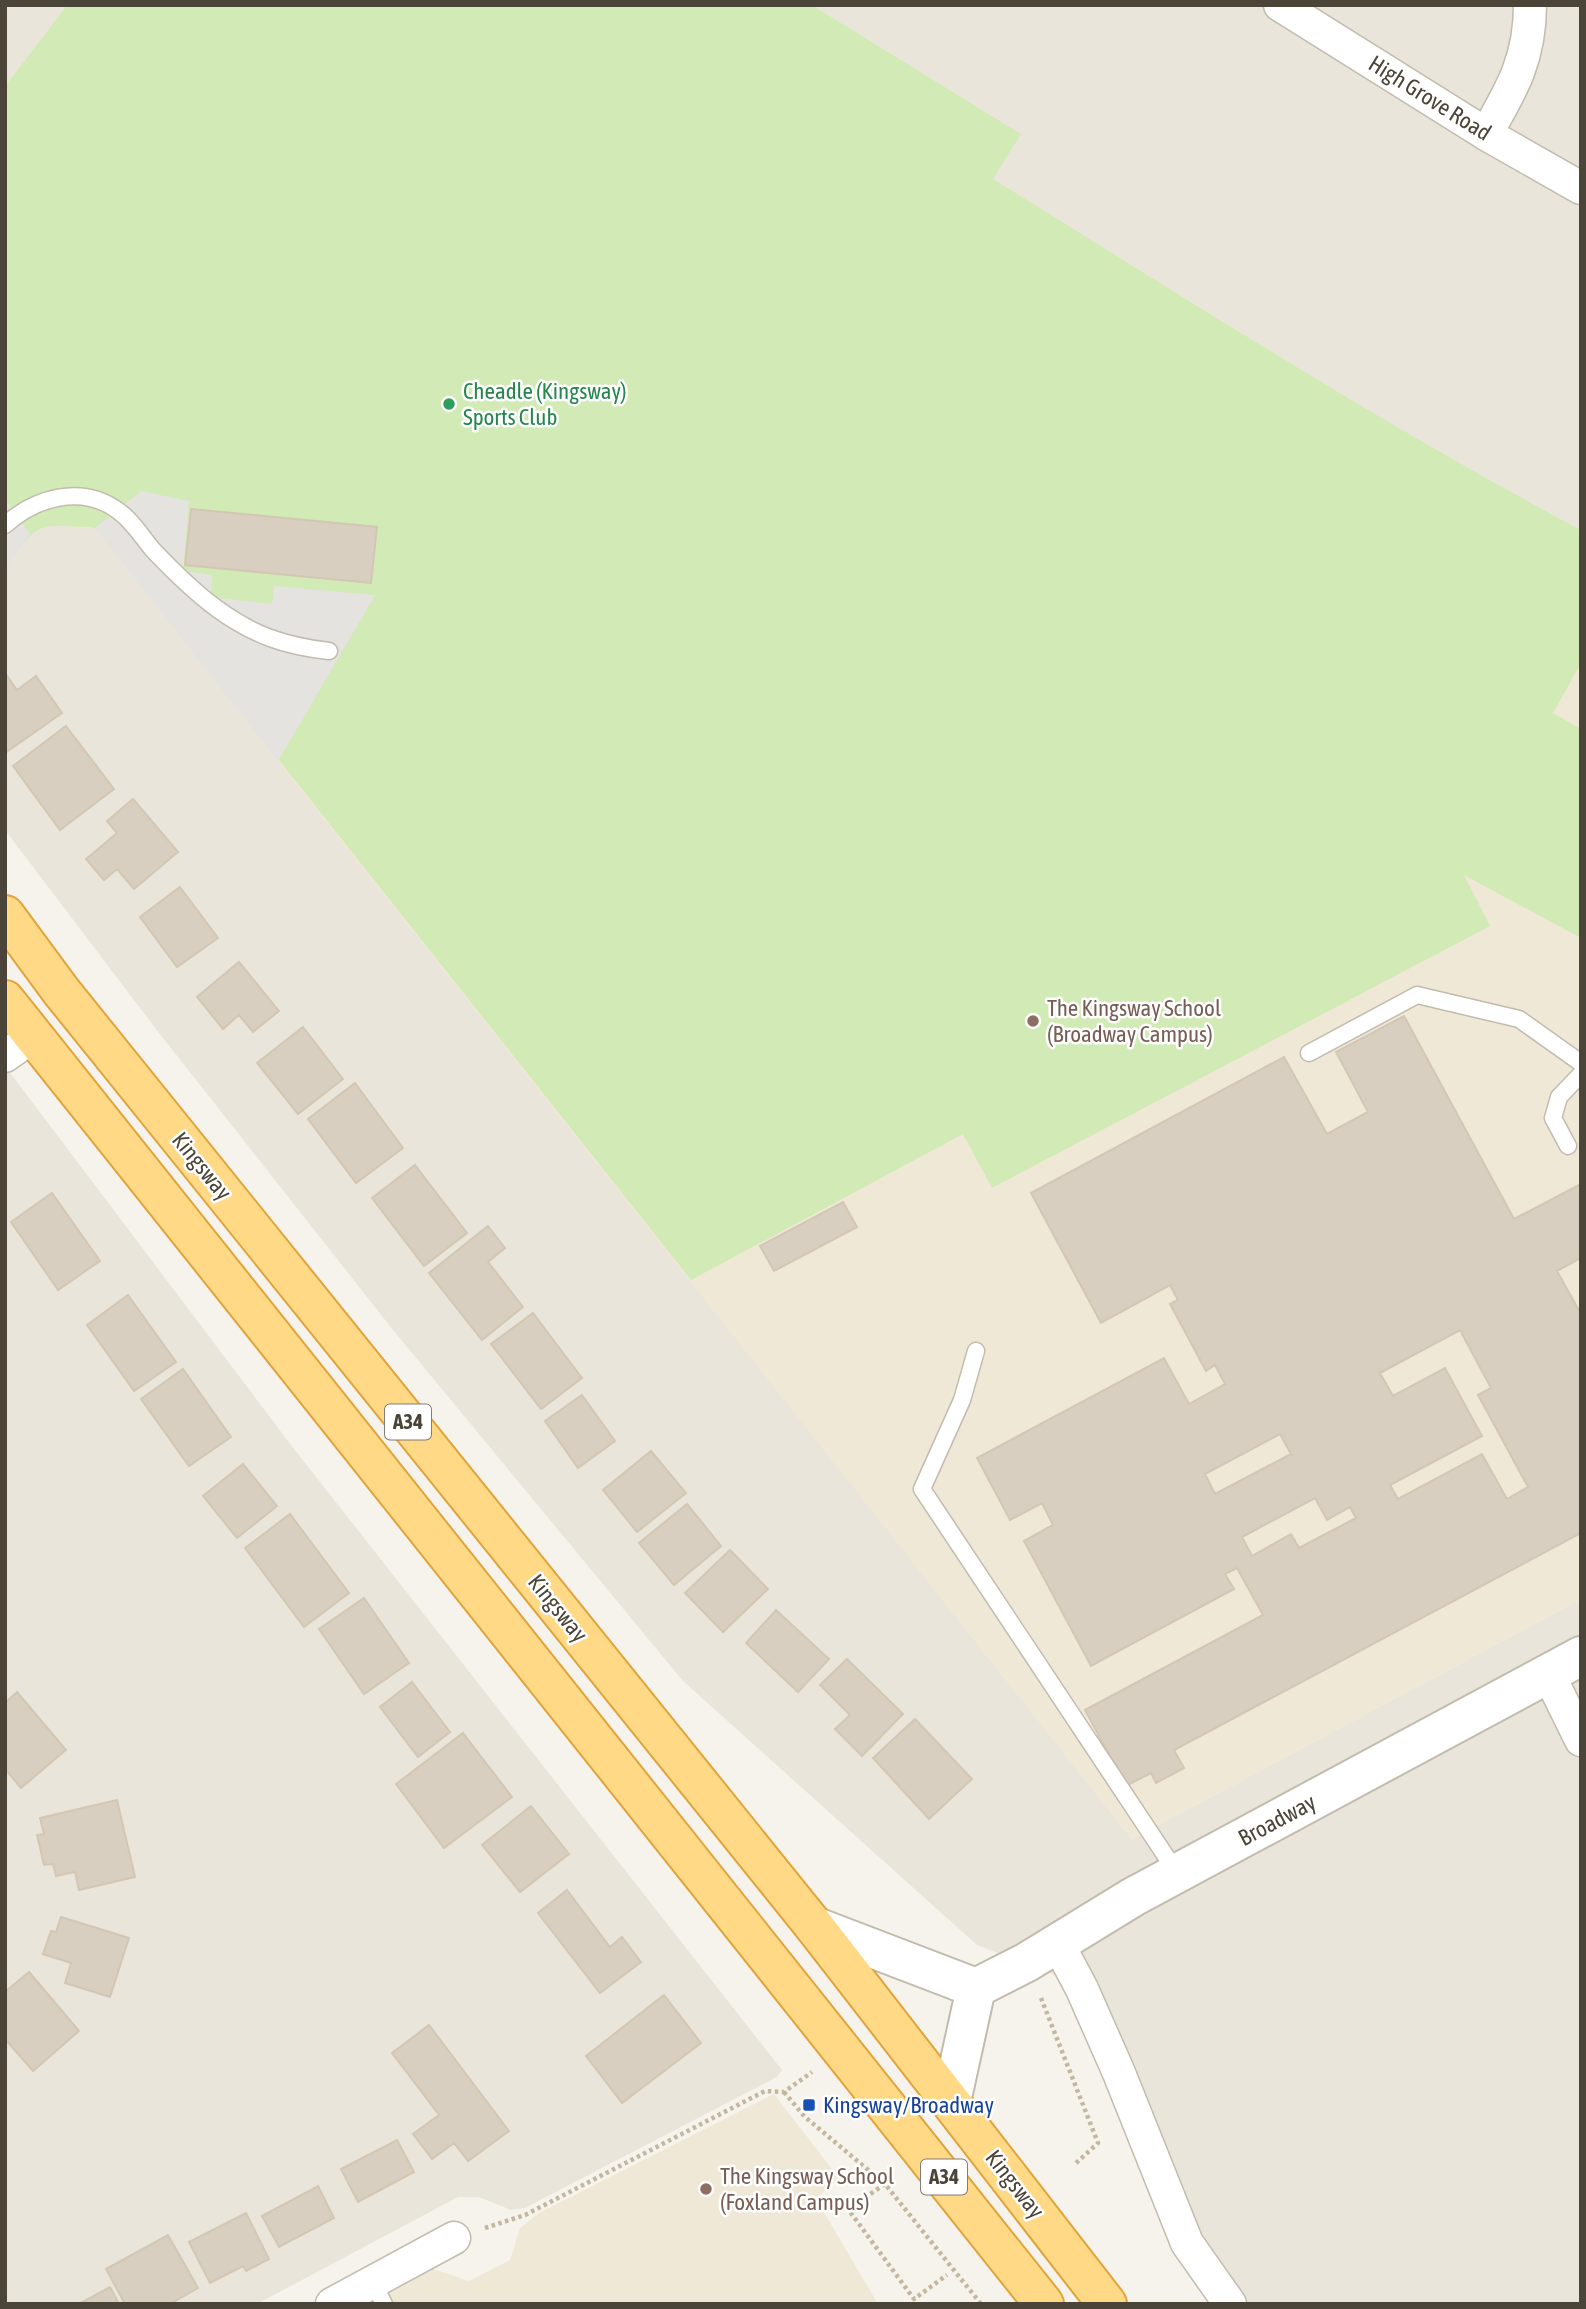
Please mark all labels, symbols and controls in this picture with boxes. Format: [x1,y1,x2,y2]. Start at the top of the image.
street label: High Grove Road [1364,50,1496,146]
place label: Cheadle (Kingsway) Sports Club [463,378,626,430]
marker: Cheadle (Kingsway) Sports Club [441,396,457,412]
place label: The Kingsway School (Broadway Campus) [1047,995,1221,1047]
marker: The Kingsway School (Broadway Campus) [1025,1013,1041,1029]
street label: Kingsway [167,1127,237,1205]
road number: A34 [385,1404,431,1440]
street label: Kingsway [523,1569,593,1647]
street label: Broadway [1234,1789,1320,1851]
place label: Kingsway/Broadway [823,2092,994,2118]
marker: Kingsway/Broadway [801,2097,817,2113]
street label: Kingsway [980,2145,1050,2223]
road number: A34 [921,2160,967,2194]
place label: The Kingsway School (Foxland Campus) [720,2163,894,2215]
marker: The Kingsway School (Foxland Campus) [698,2181,714,2197]

